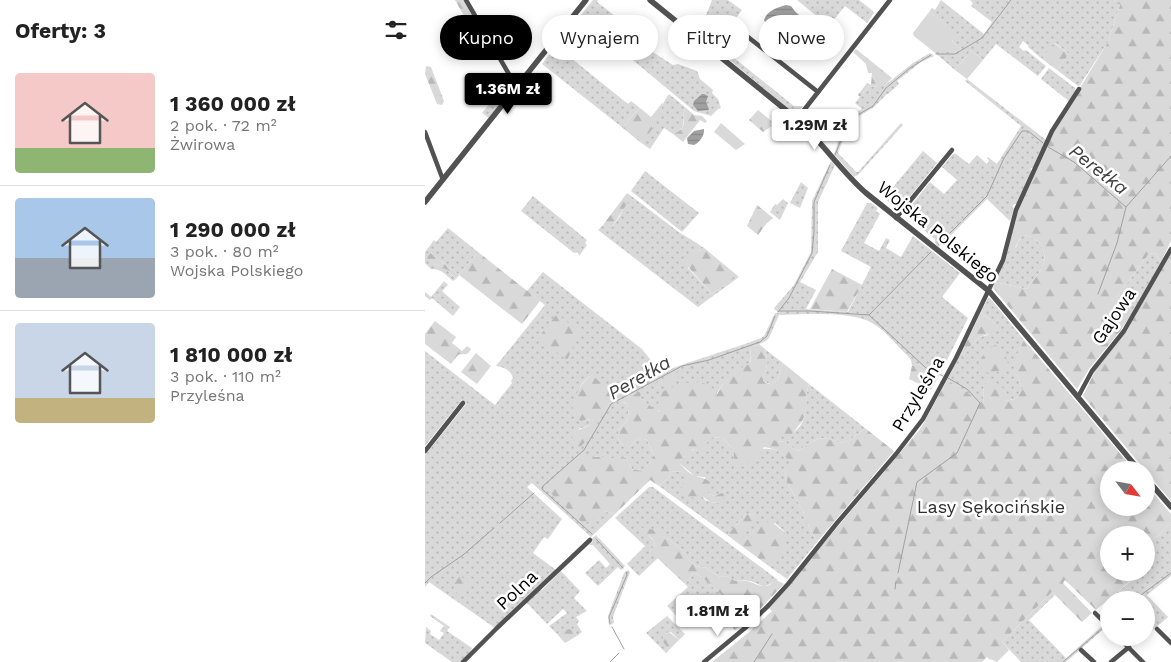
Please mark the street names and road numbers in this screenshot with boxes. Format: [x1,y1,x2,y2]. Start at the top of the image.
street label: Wojska Polskiego [873,176,1003,287]
street label: Gajowa [1087,284,1140,348]
street label: Przyleśna [887,352,948,435]
street label: Polna [492,565,542,614]

